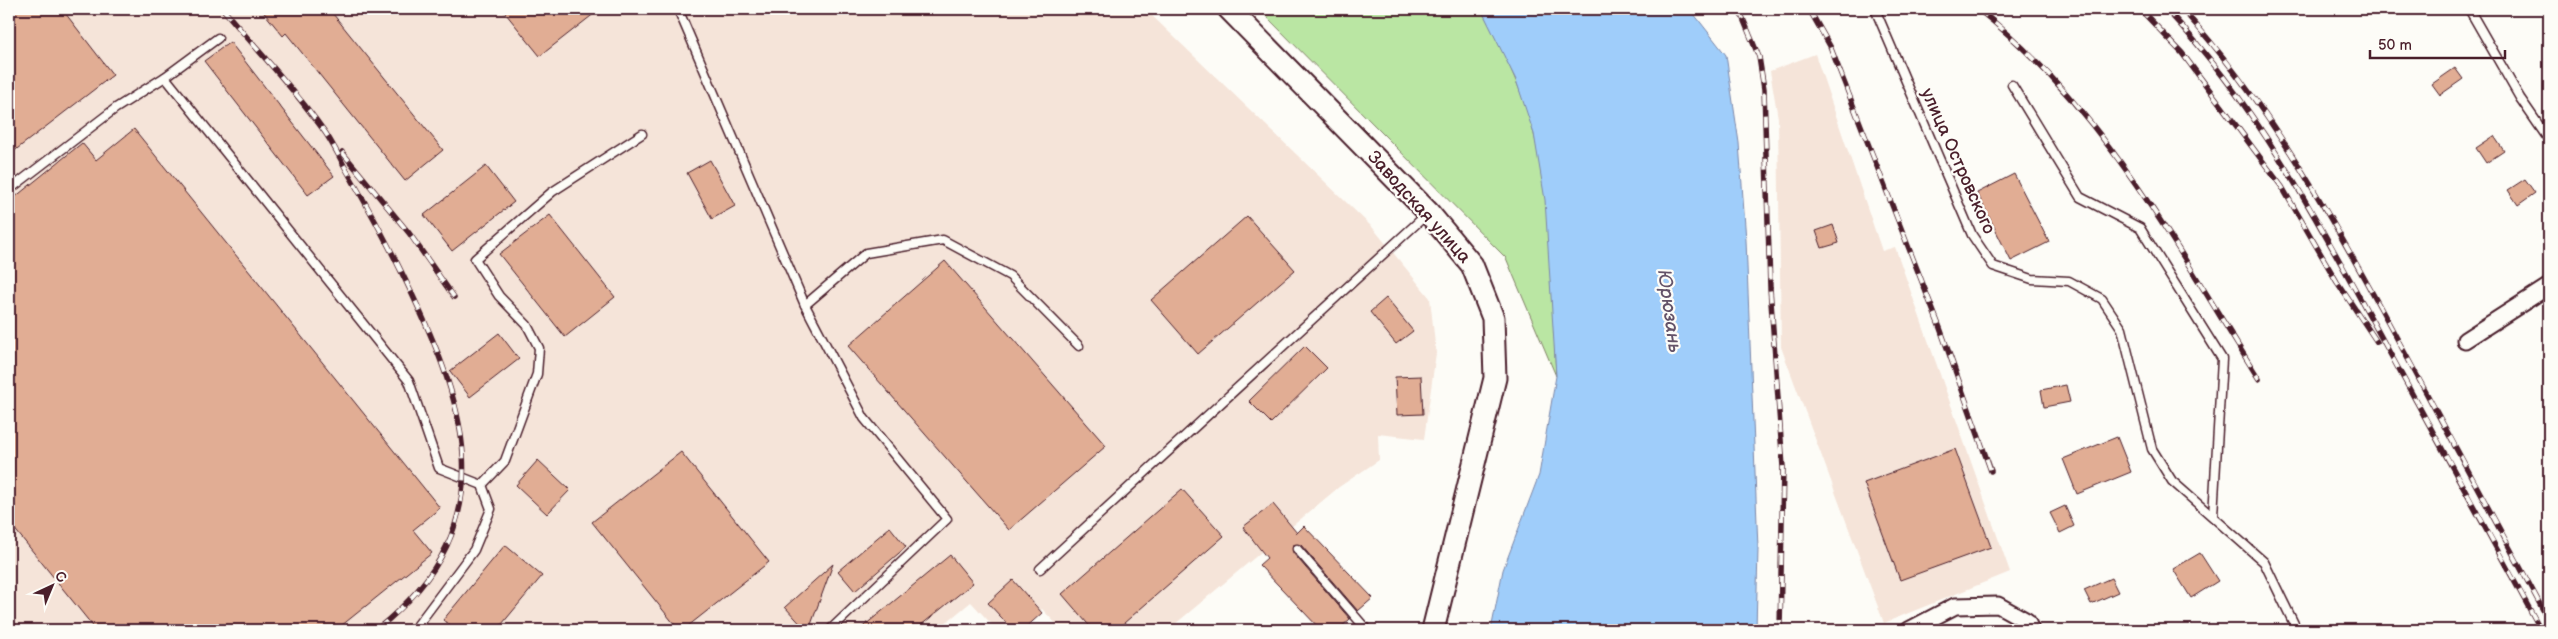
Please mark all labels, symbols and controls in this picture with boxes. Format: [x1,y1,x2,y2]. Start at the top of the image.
scale bar [2370,28,2506,60]
text: 50 m [2378,36,2412,55]
street label: улица Островского [1916,85,2000,237]
street label: Заводская улица [1363,147,1475,268]
water label: Юрюзань [1652,268,1686,354]
north arrow [28,562,78,612]
text: С [51,568,70,587]

